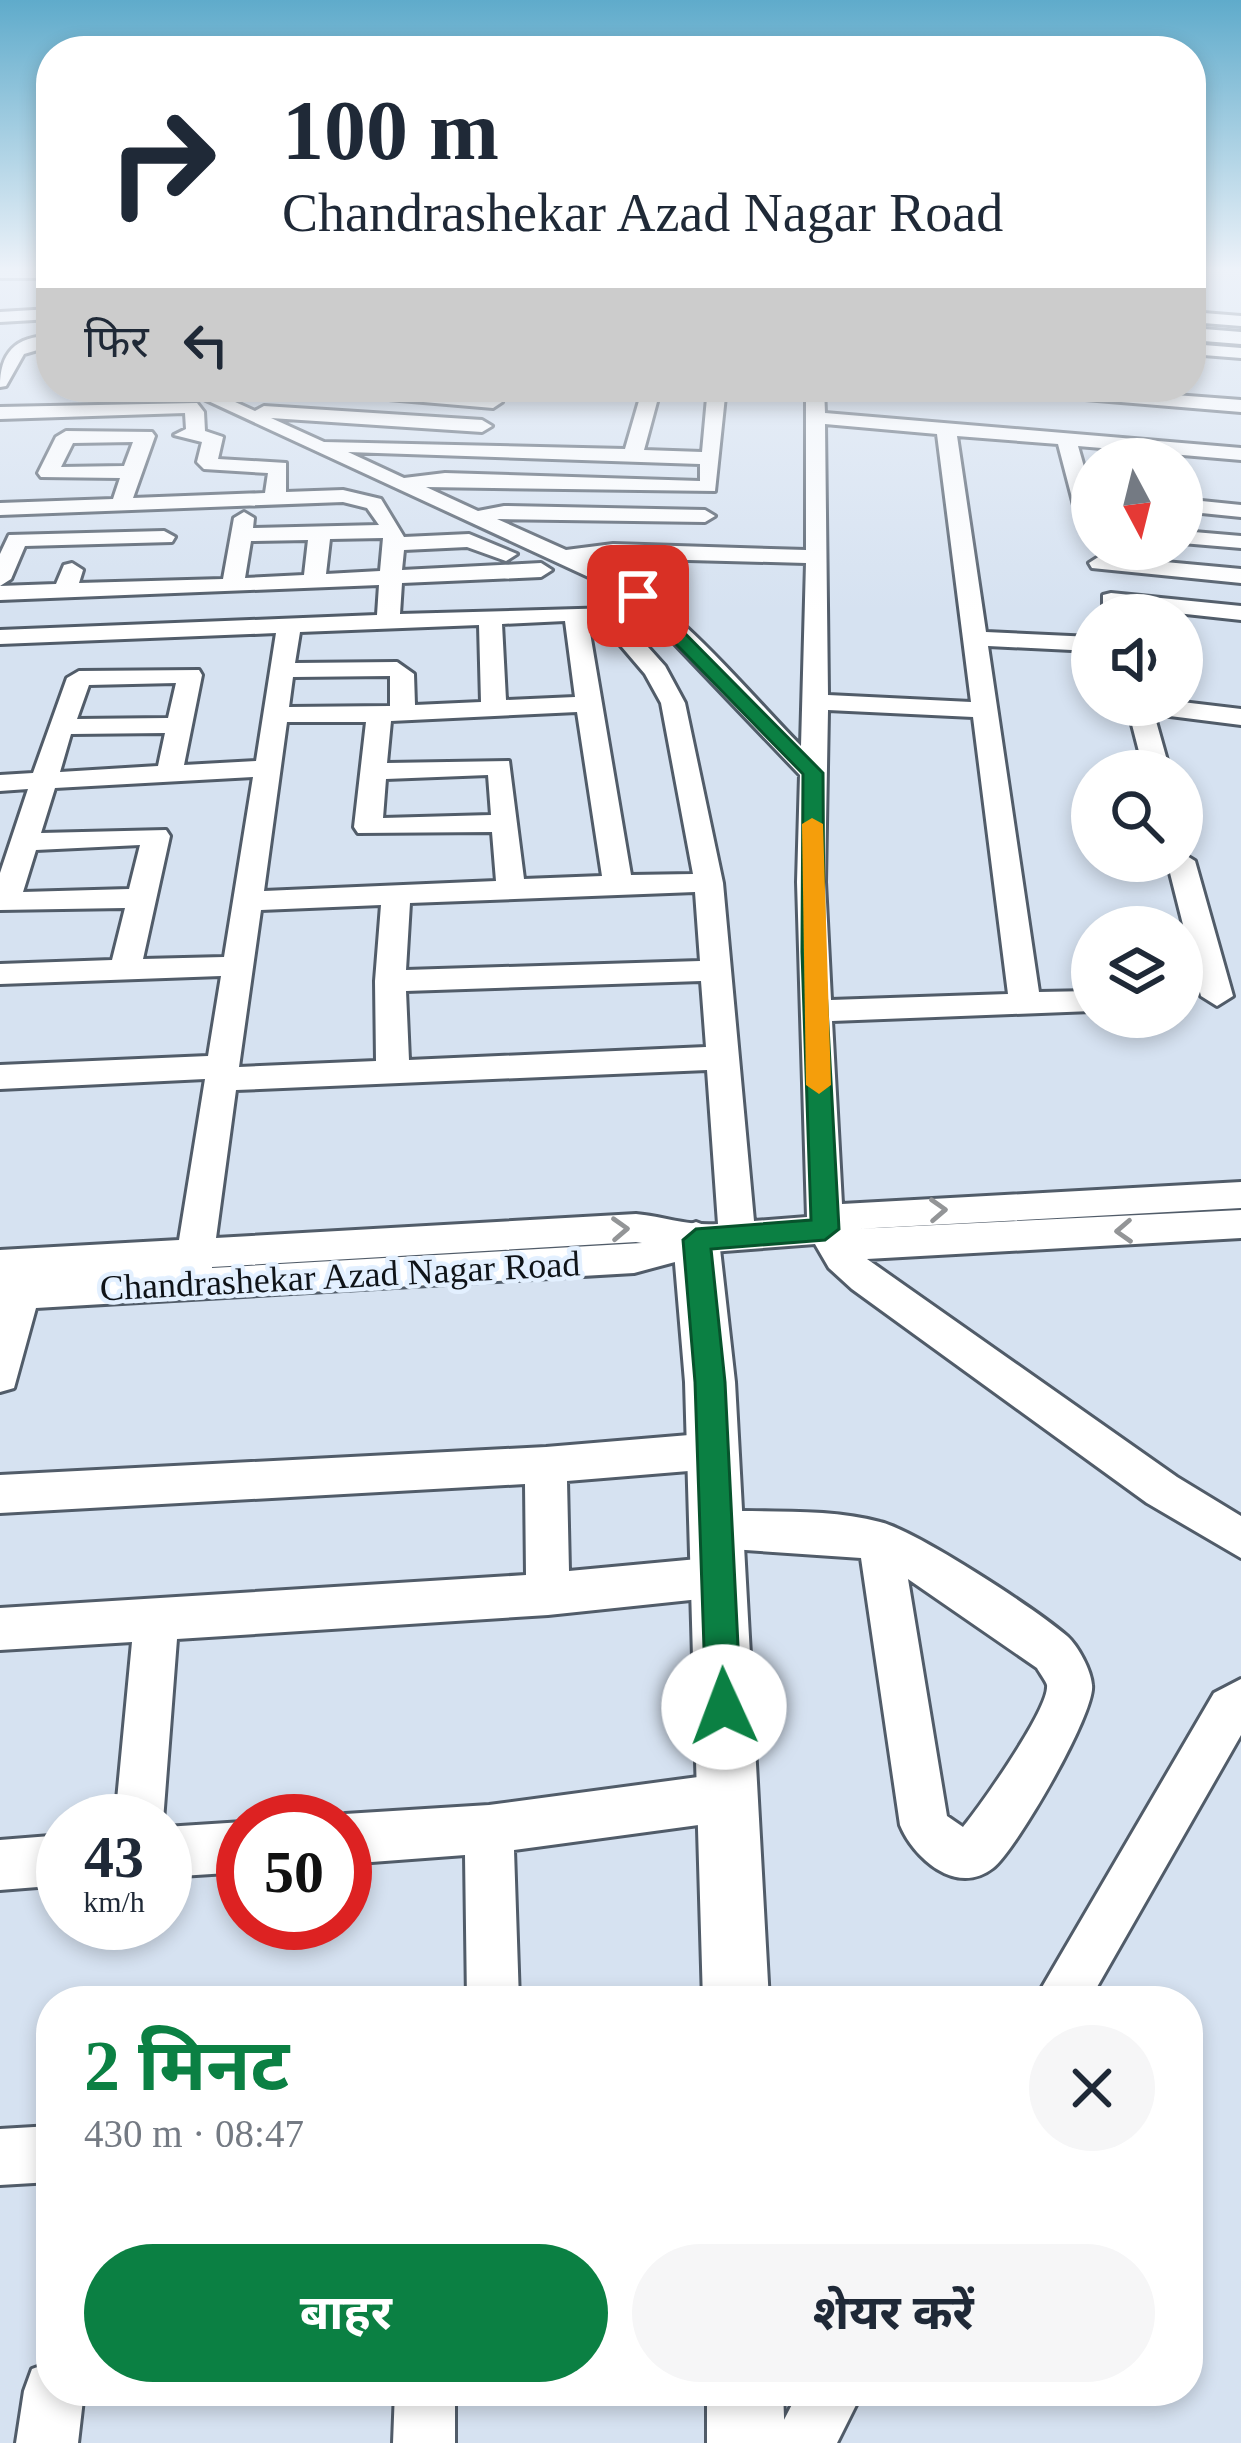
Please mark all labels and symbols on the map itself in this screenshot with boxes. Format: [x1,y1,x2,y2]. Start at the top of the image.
north arrow [1071,438,1203,570]
pin [587,545,689,647]
one-way arrow [929,1197,948,1223]
one-way arrow [611,1216,630,1242]
one-way arrow [1114,1218,1133,1244]
street label: Chandrashekar Azad Nagar Road [99,1243,581,1309]
position arrow [661,1644,787,1770]
speed limit sign: 50 [216,1794,372,1950]

